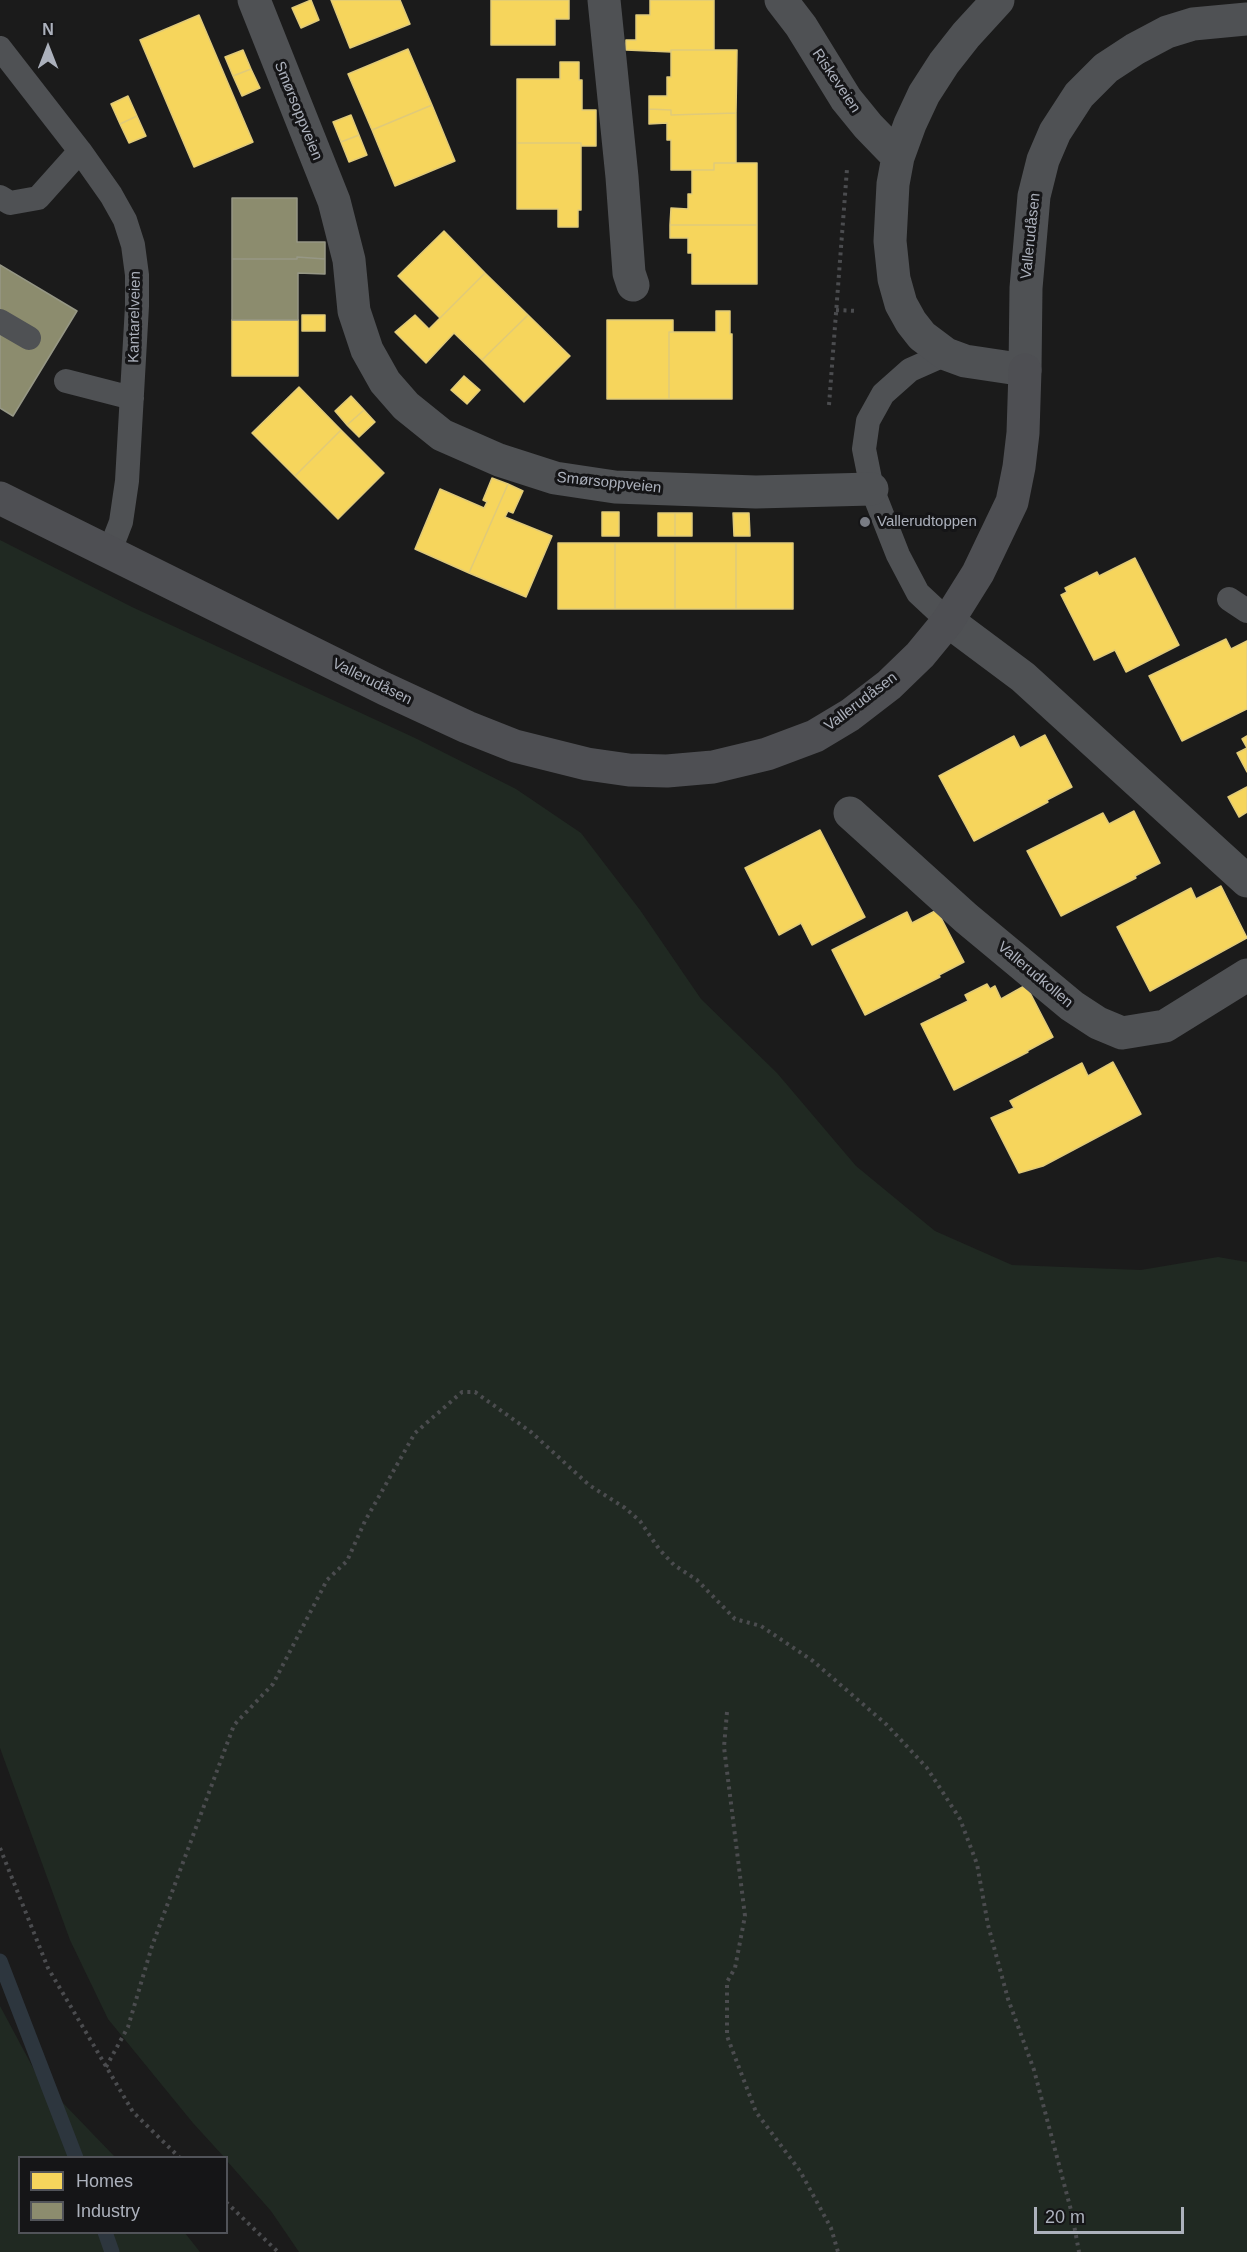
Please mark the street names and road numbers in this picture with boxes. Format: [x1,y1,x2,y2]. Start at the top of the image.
street label: Riskeveien [808,46,864,116]
street label: Smørsoppveien [270,59,326,163]
street label: Vallerudåsen [1018,192,1044,280]
street label: Kantarelveien [125,271,145,363]
street label: Smørsoppveien [556,469,662,497]
street label: Vallerudåsen [329,655,415,709]
street label: Vallerudåsen [821,669,901,735]
street label: Vallerudkollen [994,938,1076,1012]

